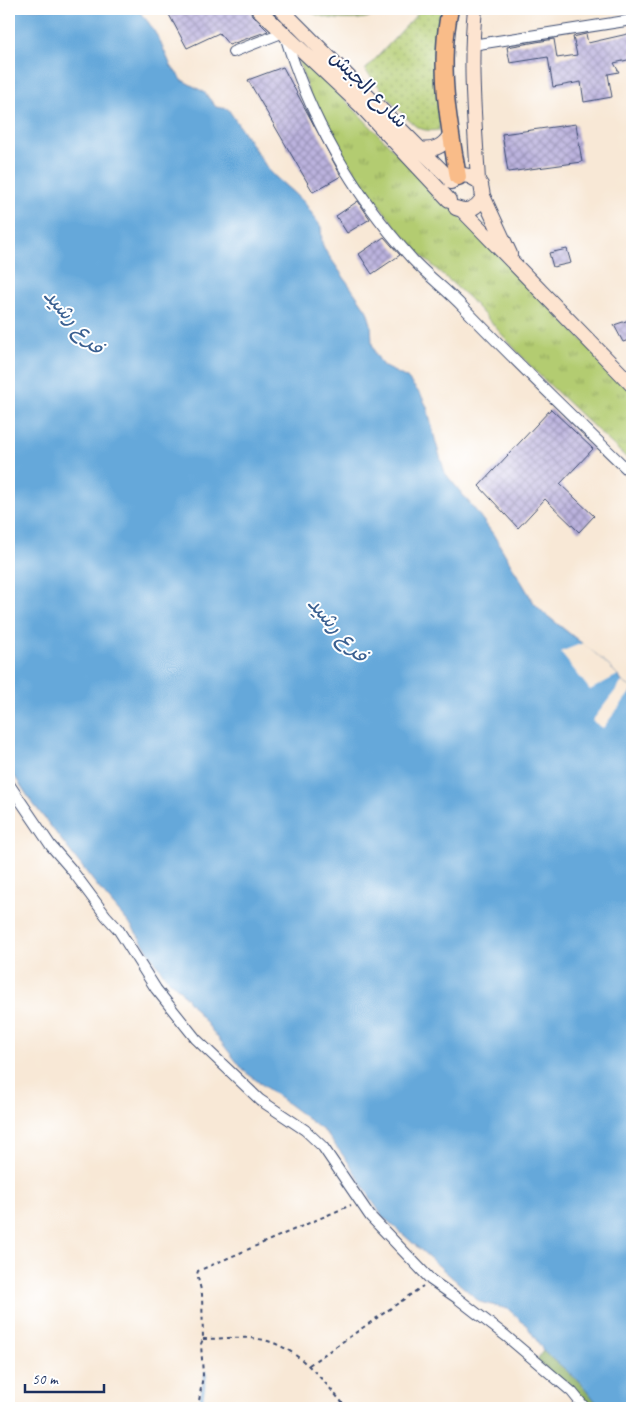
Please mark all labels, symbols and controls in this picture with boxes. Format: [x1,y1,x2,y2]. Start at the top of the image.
street label: شارع الجيش [324,45,413,134]
water label: فرع رشيد [37,283,111,362]
water label: فرع رشيد [301,591,375,670]
scale bar [25,1362,104,1394]
text: 50 m [32,1370,59,1389]

